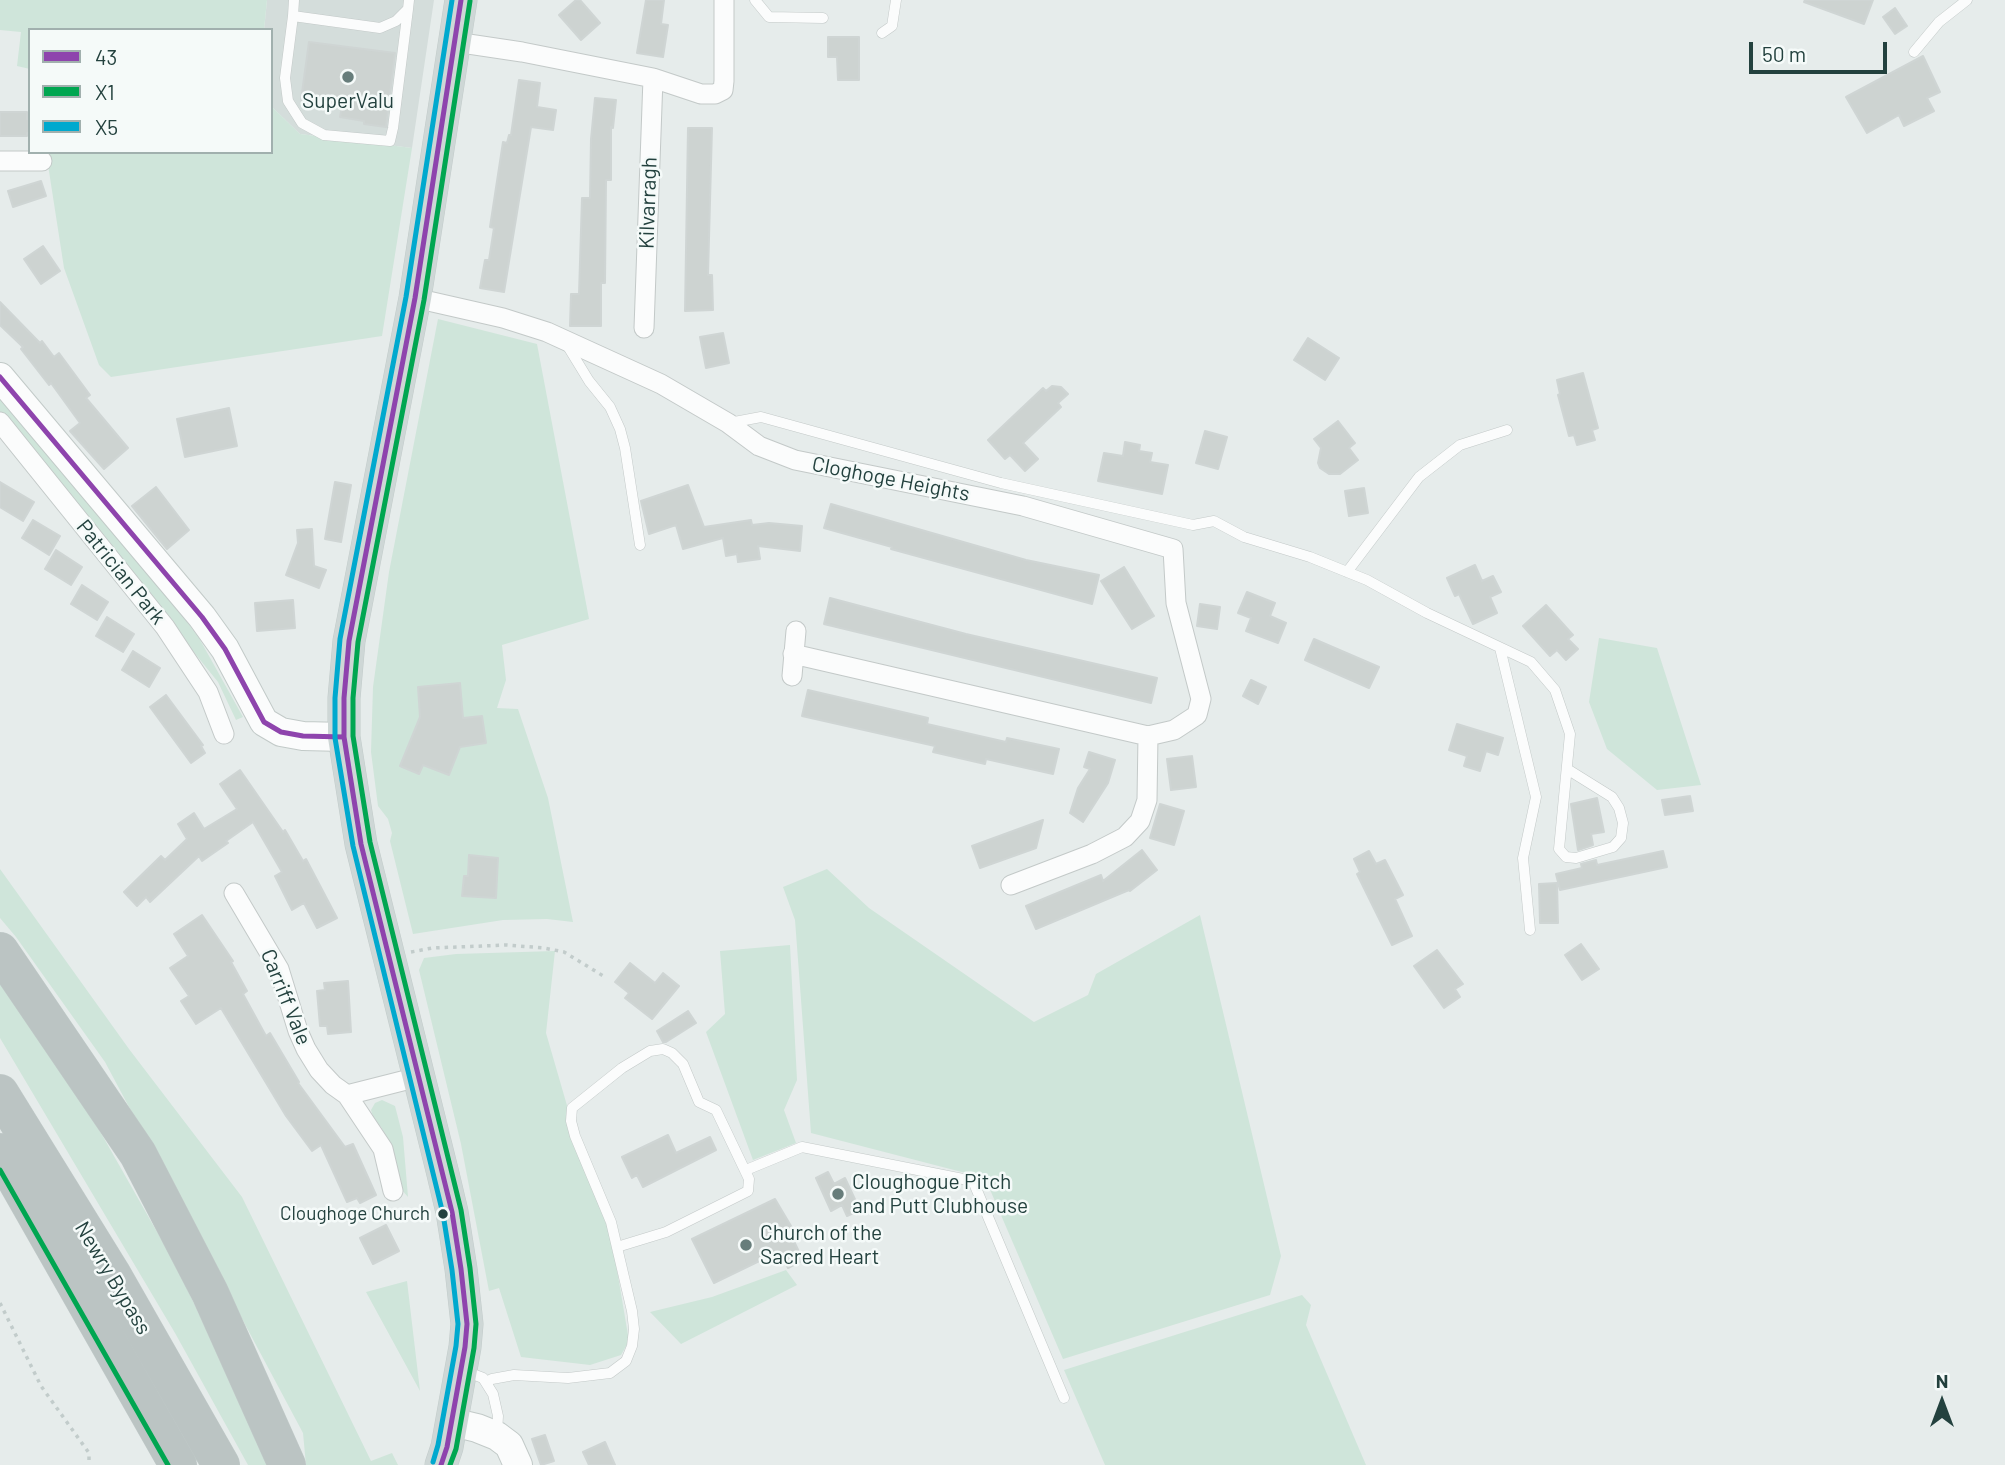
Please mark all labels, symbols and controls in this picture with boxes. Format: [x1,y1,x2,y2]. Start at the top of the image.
legend [28,28,273,154]
scale bar [1753,28,1891,72]
text: 50 m [1762,41,1806,66]
text: 43 [95,44,117,69]
marker: SuperValu [340,69,356,85]
text: X1 [95,79,115,104]
place label: SuperValu [302,88,394,114]
text: X5 [95,114,118,139]
street label: Kilvarragh [634,157,662,249]
street label: Cloghoge Heights [810,451,972,507]
street label: Patrician Park [71,515,171,629]
street label: Carriff Vale [255,945,317,1049]
place label: Cloughogue Pitch and Putt Clubhouse [852,1169,1028,1219]
marker: Cloughogue Pitch and Putt Clubhouse [830,1186,846,1202]
place label: Cloughoge Church [280,1203,430,1225]
marker: Cloughoge Church [436,1207,450,1221]
street label: Newry Bypass [69,1217,157,1339]
place label: Church of the Sacred Heart [760,1220,882,1270]
marker: Church of the Sacred Heart [738,1237,754,1253]
north arrow [1907,1367,1977,1437]
text: N [1936,1369,1948,1392]

